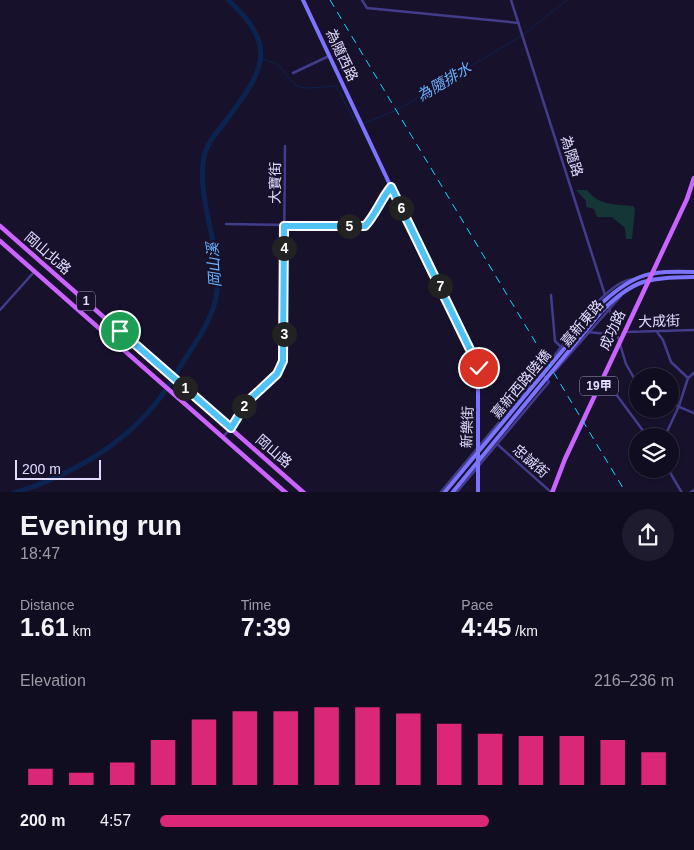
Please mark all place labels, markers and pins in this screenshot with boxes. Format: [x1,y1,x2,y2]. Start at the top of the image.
pin: 6 [388,196,414,220]
pin: 5 [336,214,362,238]
pin: 4 [272,236,296,260]
pin: 7 [428,274,452,298]
pin [99,310,141,352]
pin: 3 [272,322,296,346]
pin [458,347,500,389]
pin: 1 [172,376,198,400]
pin: 2 [232,394,256,418]

